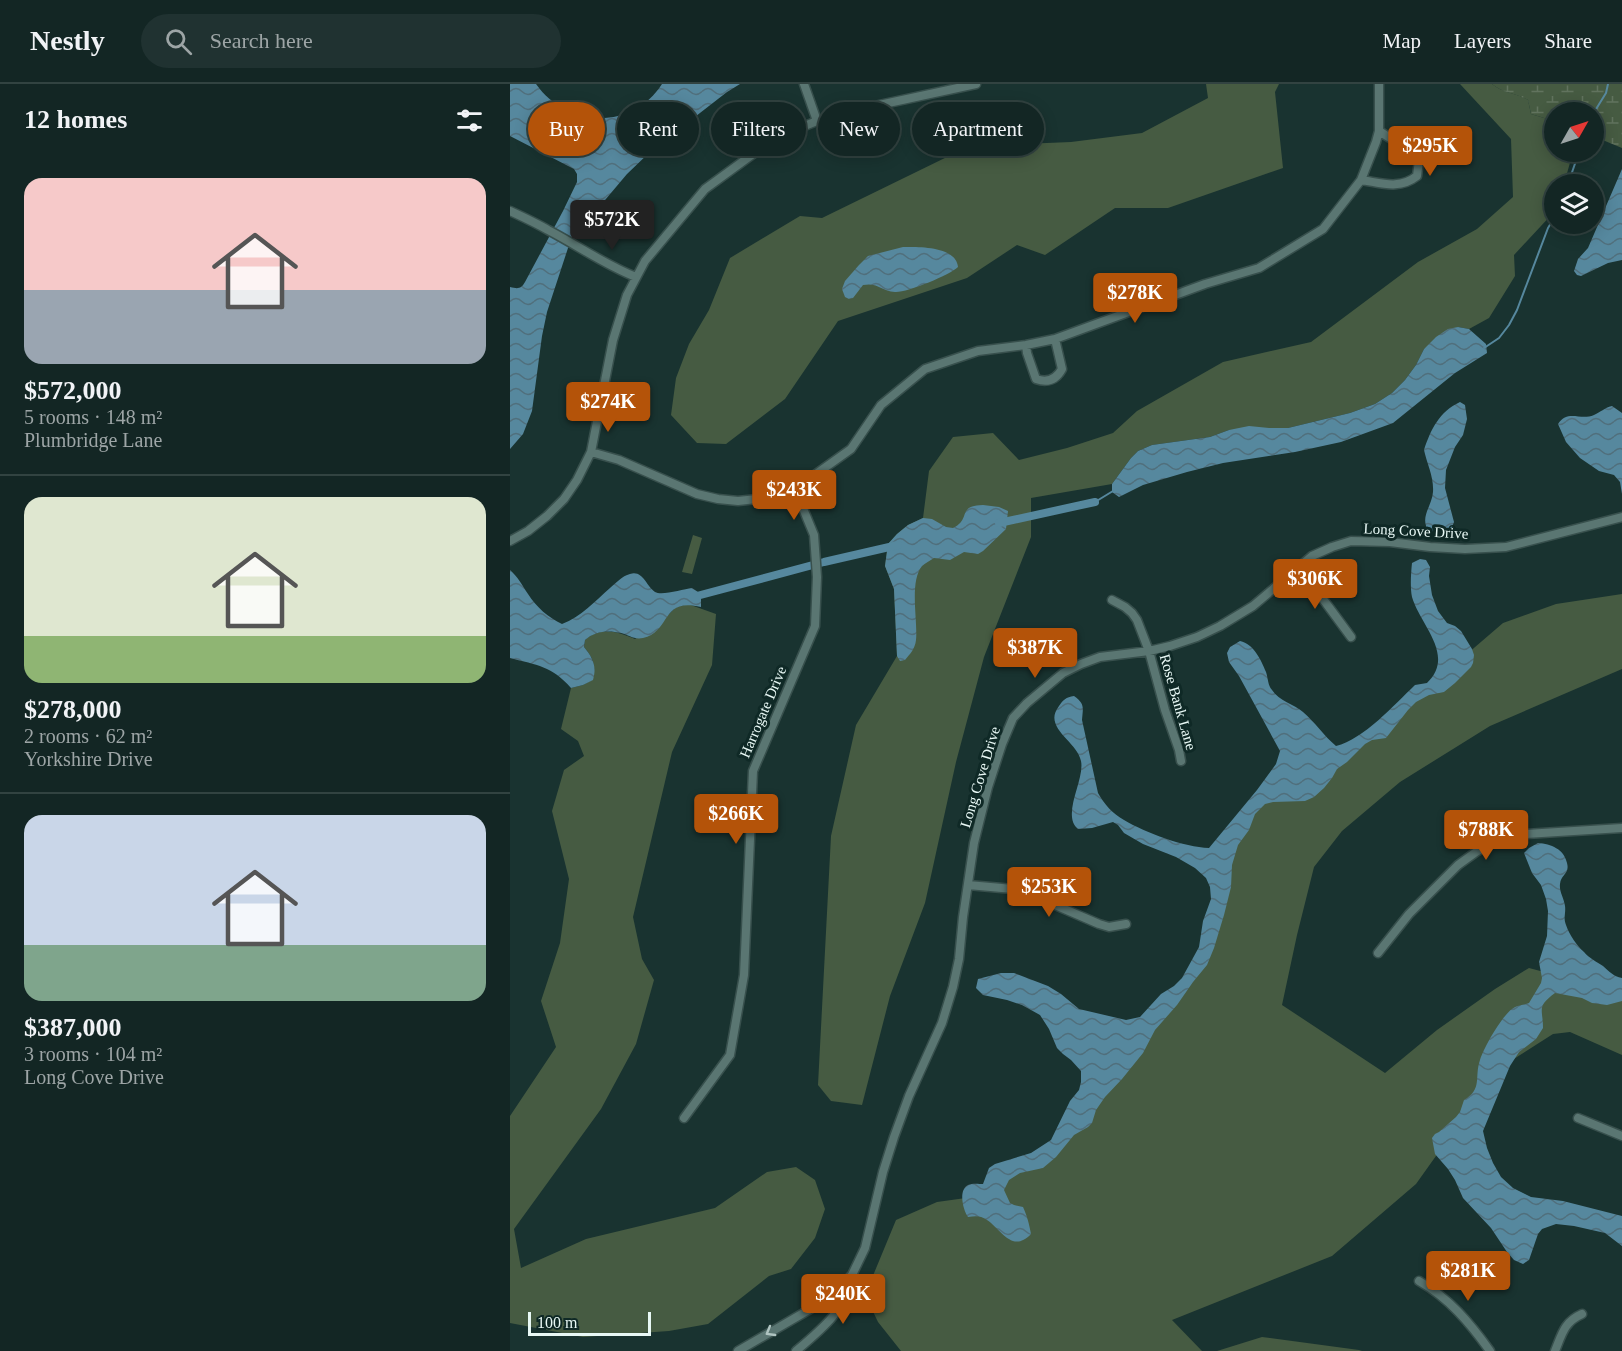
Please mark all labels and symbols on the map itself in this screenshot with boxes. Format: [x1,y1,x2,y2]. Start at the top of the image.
north arrow [1544,102,1604,162]
pin: $295K [1388,126,1472,177]
pin: $572K [570,200,654,251]
pin: $278K [1093,273,1177,324]
pin: $274K [566,382,650,433]
pin: $243K [752,470,836,521]
street label: Long Cove Drive [1363,520,1469,542]
pin: $306K [1273,559,1357,610]
pin: $387K [993,628,1077,679]
street label: Rose Bank Lane [1157,652,1199,752]
street label: Harrogate Drive [737,664,790,760]
street label: Long Cove Drive [957,724,1003,830]
pin: $266K [694,794,778,845]
pin: $788K [1444,810,1528,861]
pin: $253K [1007,867,1091,918]
pin: $281K [1426,1251,1510,1302]
pin: $240K [801,1274,885,1325]
scale bar [528,1309,651,1336]
one-way arrow [766,1325,776,1336]

